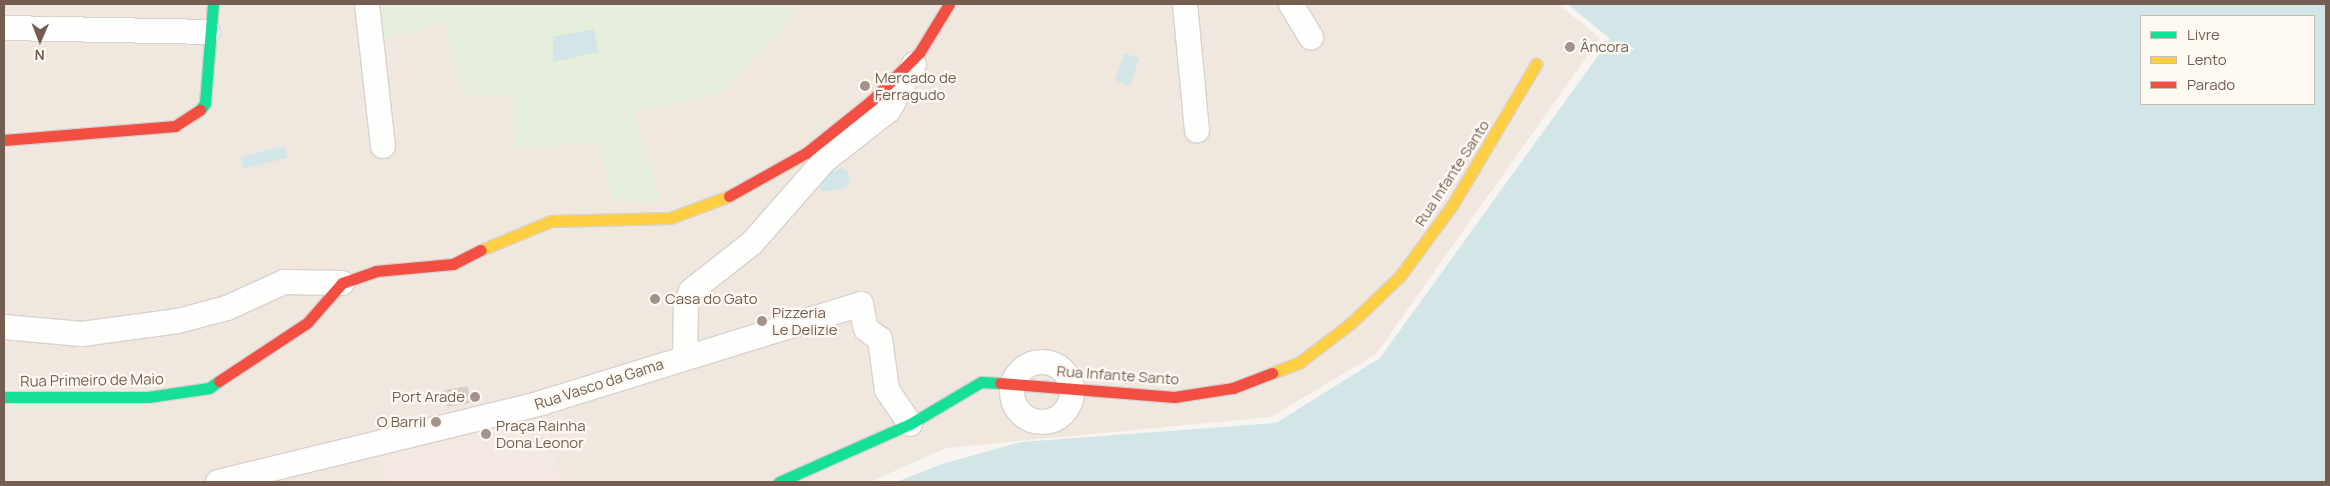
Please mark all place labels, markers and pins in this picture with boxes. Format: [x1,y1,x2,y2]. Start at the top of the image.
place label: Âncora [1580,38,1629,56]
marker: Âncora [1564,41,1576,53]
place label: Mercado de Ferragudo [875,68,957,103]
marker: Mercado de Ferragudo [859,80,871,92]
place label: Casa do Gato [665,290,758,308]
marker: Casa do Gato [649,293,661,305]
place label: Pizzeria Le Delizie [772,303,837,338]
marker: Pizzeria Le Delizie [756,315,768,327]
place label: Port Arade [392,388,465,406]
marker: Port Arade [469,391,481,403]
place label: O Barril [377,413,426,431]
marker: O Barril [430,416,442,428]
place label: Praça Rainha Dona Leonor [496,416,586,451]
marker: Praça Rainha Dona Leonor [480,428,492,440]

